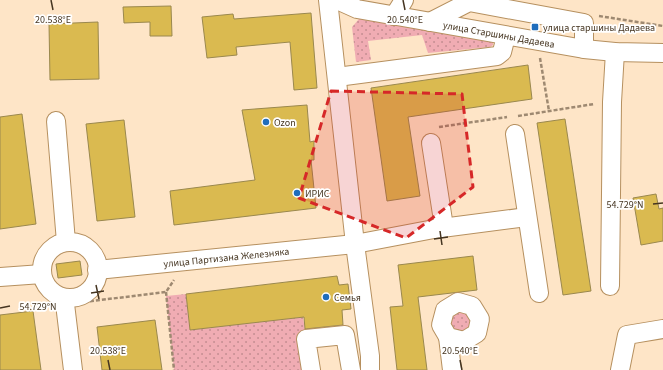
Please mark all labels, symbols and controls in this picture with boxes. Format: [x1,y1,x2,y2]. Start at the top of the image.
text: 20.538°E [35,13,71,27]
text: 20.540°E [387,13,423,27]
street label: улица Старшины Дадаева [442,18,556,52]
place label: улица старшины Дадаева [543,21,655,35]
marker: улица старшины Дадаева [530,22,540,32]
place label: Ozon [274,116,296,130]
marker: Ozon [261,117,271,127]
place label: ИРИС [305,187,330,201]
marker: ИРИС [292,188,302,198]
text: 54.729°N [606,198,644,212]
street label: улица Партизана Железняка [163,245,290,271]
place label: Семья [334,291,361,305]
marker: Семья [321,292,331,302]
text: 54.729°N [19,300,57,314]
text: 20.538°E [90,344,126,358]
text: 20.540°E [442,344,478,358]

